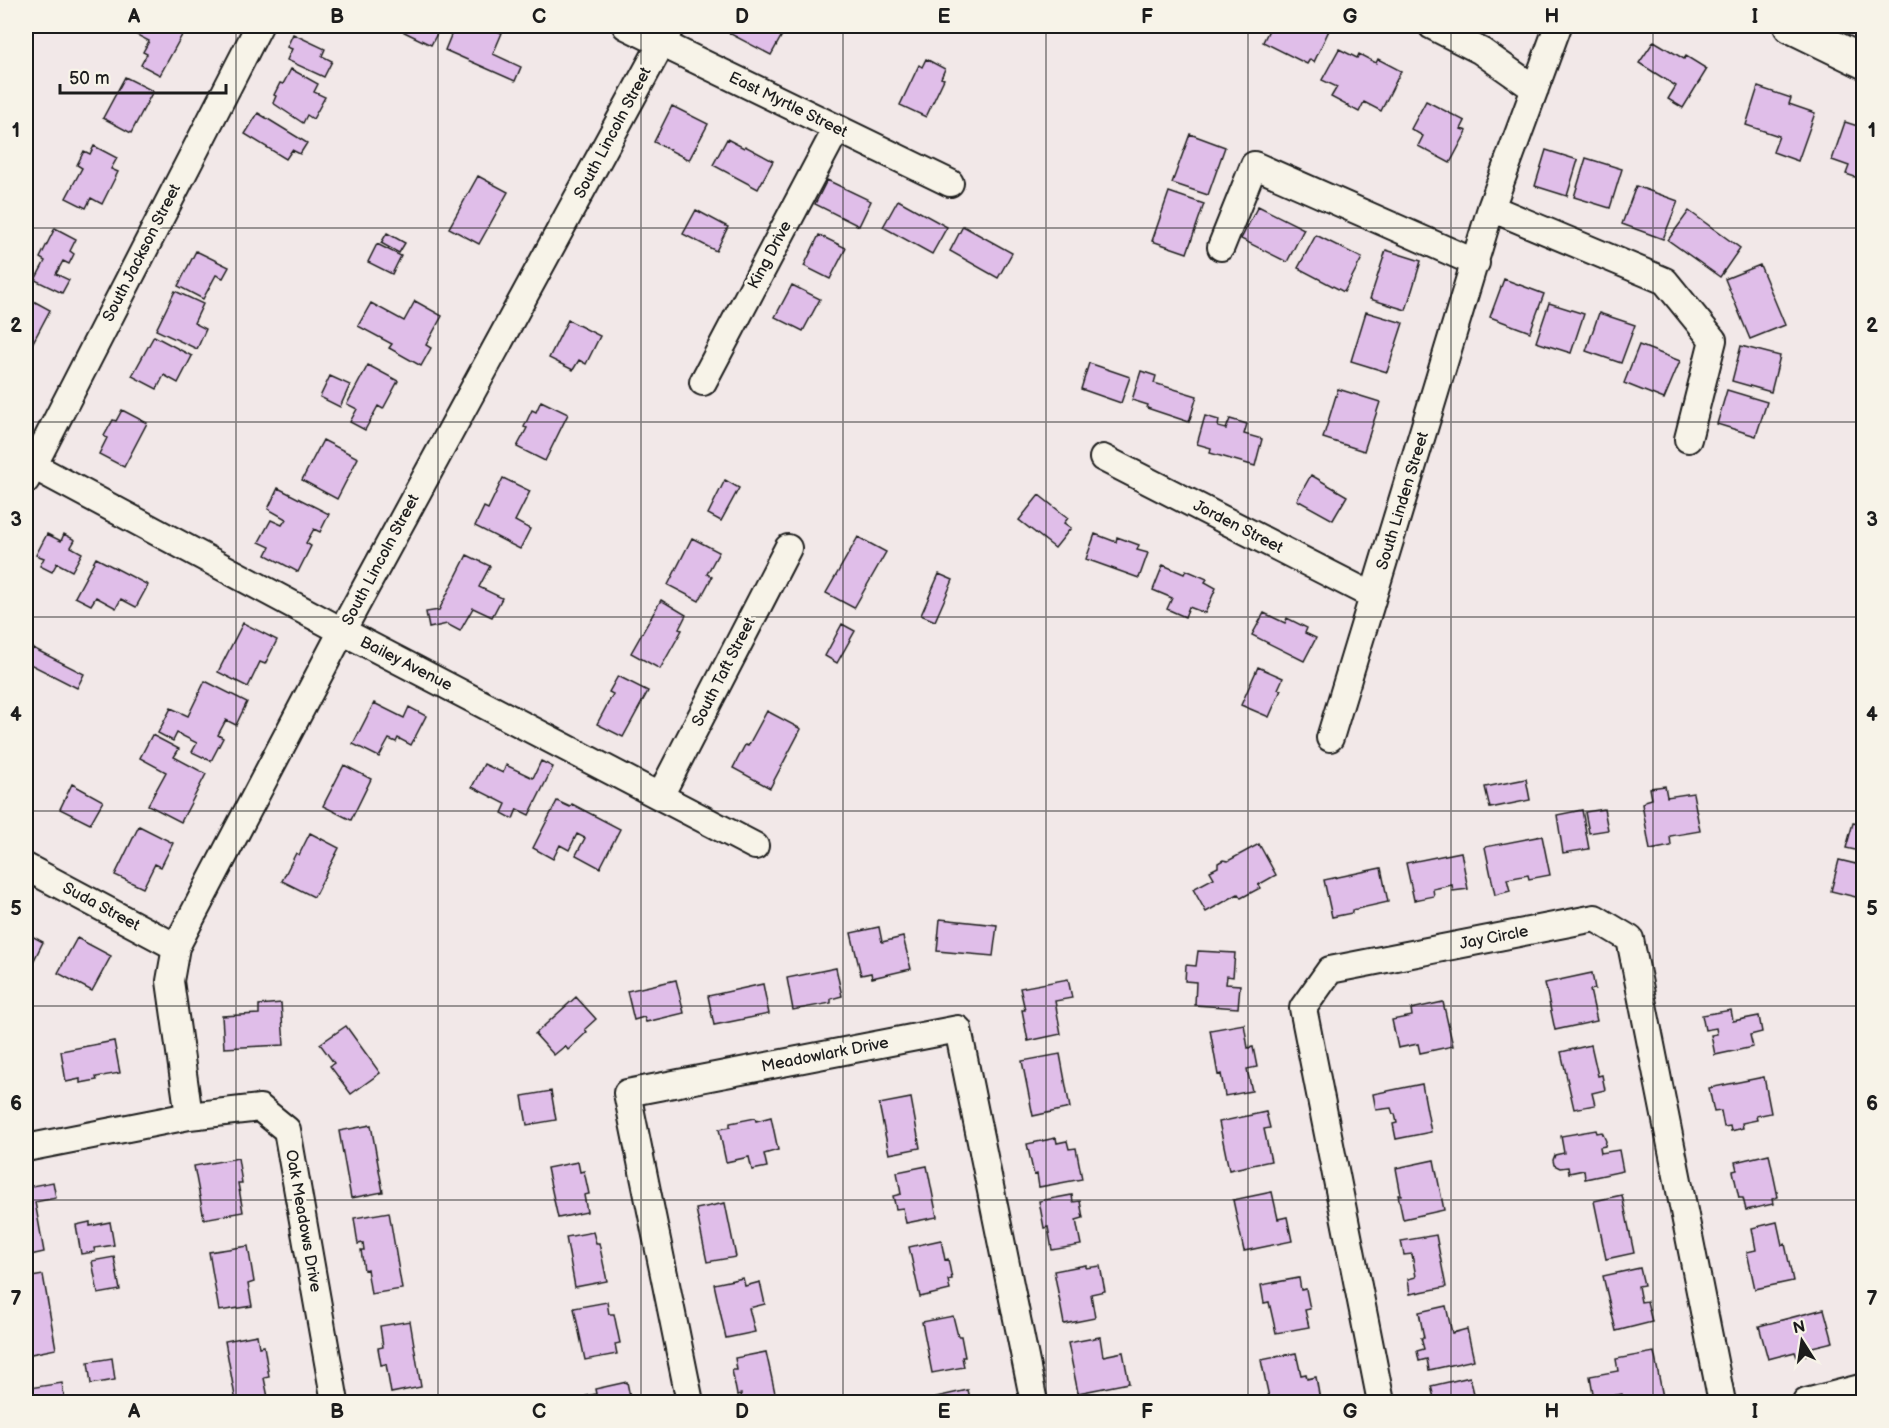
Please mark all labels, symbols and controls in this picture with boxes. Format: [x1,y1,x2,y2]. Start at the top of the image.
text: A [127,5,141,29]
text: B [330,5,344,29]
text: C [532,5,546,29]
text: D [735,5,749,29]
text: E [938,5,951,29]
text: F [1141,5,1153,29]
text: G [1343,5,1358,29]
text: H [1545,5,1559,29]
text: I [1752,5,1758,29]
scale bar [60,57,226,95]
street label: South Lincoln Street [570,64,656,202]
text: 50 m [69,68,110,89]
street label: East Myrtle Street [726,68,850,142]
text: 1 [12,119,20,143]
text: 1 [1868,119,1876,143]
street label: South Jackson Street [99,181,185,325]
street label: King Drive [744,217,796,292]
text: 2 [10,314,22,338]
text: 2 [1866,314,1878,338]
street label: South Linden Street [1373,430,1433,572]
street label: South Lincoln Street [338,491,424,629]
street label: Jorden Street [1190,496,1286,558]
text: 3 [10,508,22,532]
text: 3 [1866,508,1878,532]
street label: South Taft Street [688,614,760,730]
street label: Bailey Avenue [357,633,456,696]
text: 4 [10,703,22,727]
text: 4 [1866,703,1878,727]
street label: Suda Street [59,879,143,935]
text: 5 [10,897,22,921]
text: 5 [1866,897,1878,921]
street label: Jay Circle [1458,922,1530,954]
street label: Meadowlark Drive [760,1033,891,1077]
text: 6 [10,1092,22,1116]
text: 6 [1866,1092,1878,1116]
street label: Oak Meadows Drive [281,1148,325,1294]
text: 7 [10,1287,22,1311]
text: 7 [1866,1287,1878,1311]
north arrow [1772,1311,1832,1371]
text: N [1791,1317,1807,1338]
text: A [127,1400,141,1424]
text: B [330,1400,344,1424]
text: C [532,1400,546,1424]
text: D [735,1400,749,1424]
text: E [938,1400,951,1424]
text: F [1141,1400,1153,1424]
text: G [1343,1400,1358,1424]
text: H [1545,1400,1559,1424]
text: I [1752,1400,1758,1424]

